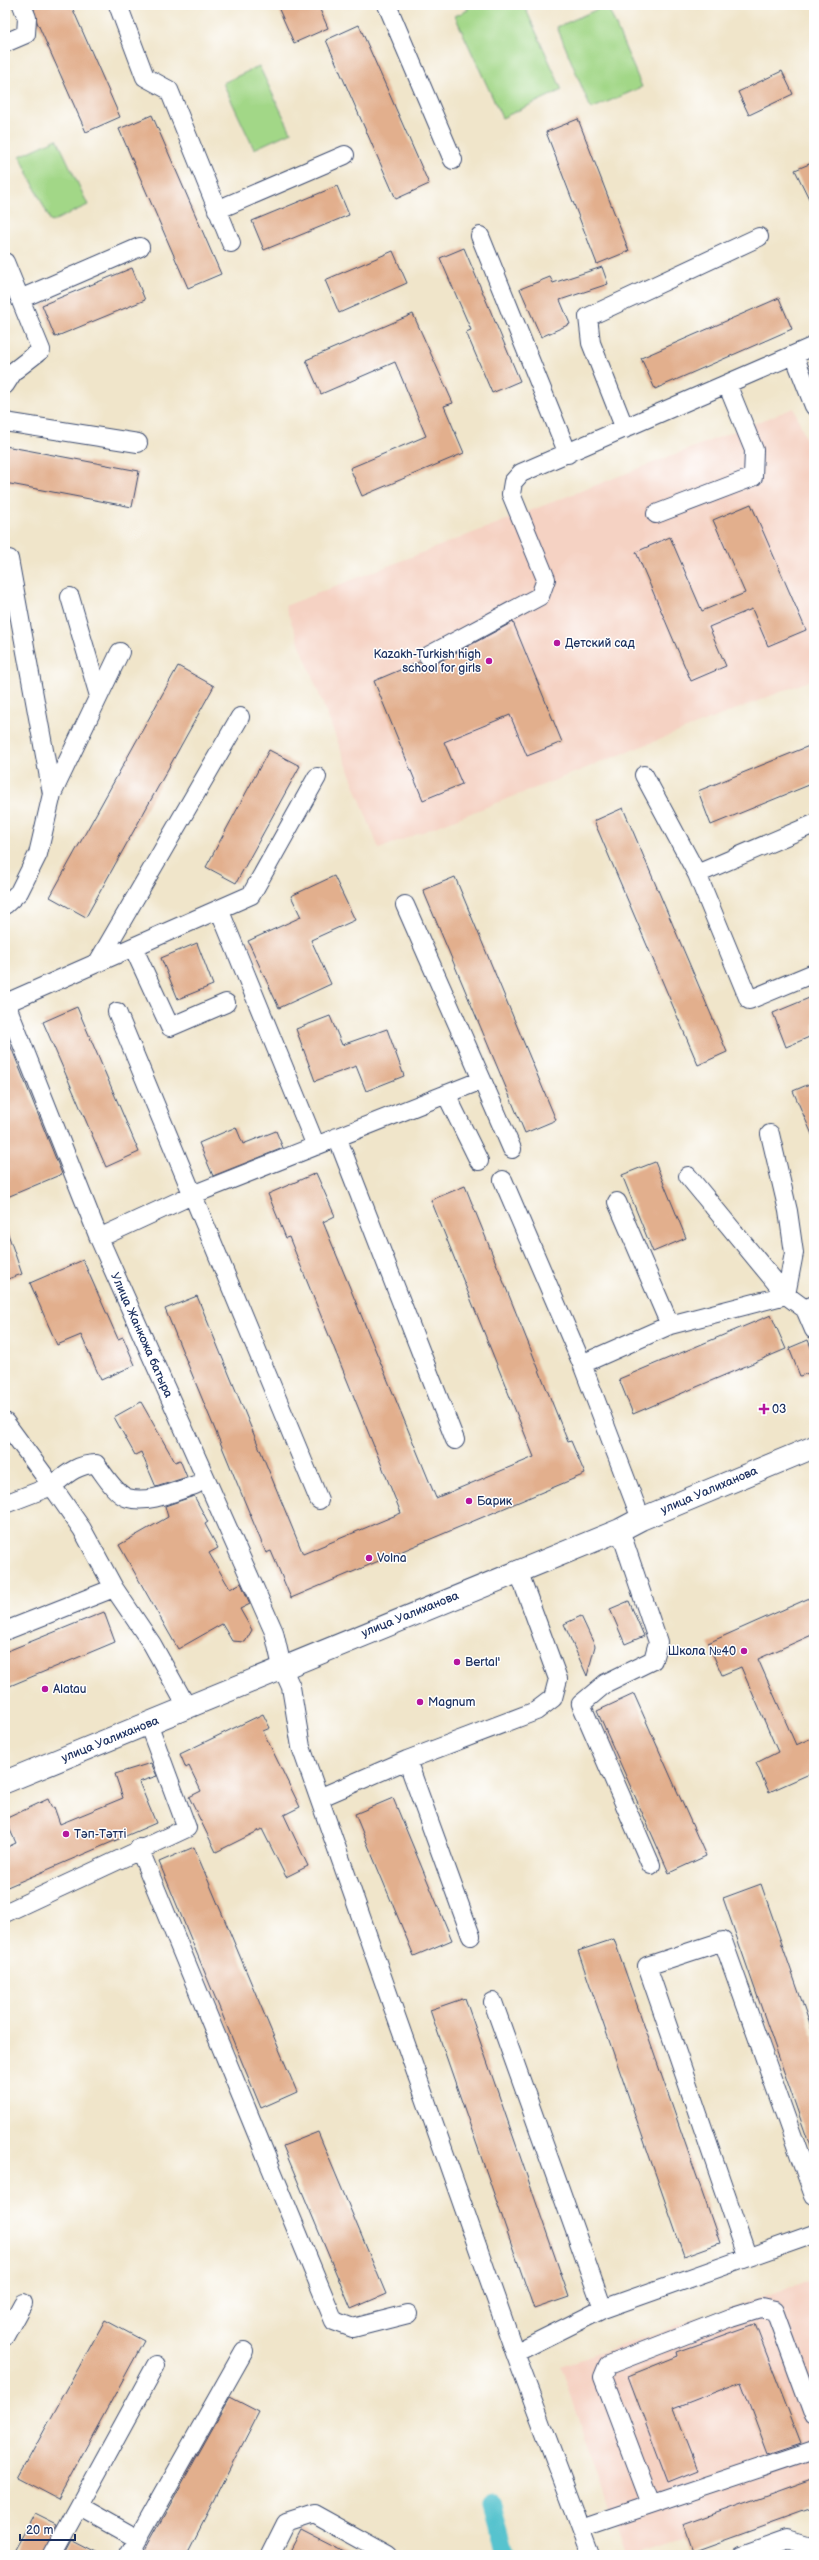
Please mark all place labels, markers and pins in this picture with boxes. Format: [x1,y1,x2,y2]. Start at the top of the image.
place label: Детский сад [565,636,636,651]
marker: Детский сад [552,638,562,648]
place label: Kazakh-Turkish high school for girls [373,647,481,676]
marker: Kazakh-Turkish high school for girls [484,656,494,666]
place label: 03 [772,1402,786,1417]
marker: 03 [759,1404,769,1414]
place label: Барик [477,1494,513,1509]
marker: Барик [464,1496,474,1506]
place label: Volna [377,1551,407,1566]
marker: Volna [364,1553,374,1563]
place label: Школа №40 [668,1644,736,1659]
marker: Школа №40 [739,1646,749,1656]
place label: Bertal' [465,1655,501,1670]
marker: Bertal' [452,1657,462,1667]
place label: Alatau [53,1682,87,1697]
marker: Alatau [40,1684,50,1694]
place label: Magnum [428,1695,475,1710]
marker: Magnum [415,1697,425,1707]
place label: Тәп-Тәтті [74,1827,127,1842]
marker: Тәп-Тәтті [61,1829,71,1839]

